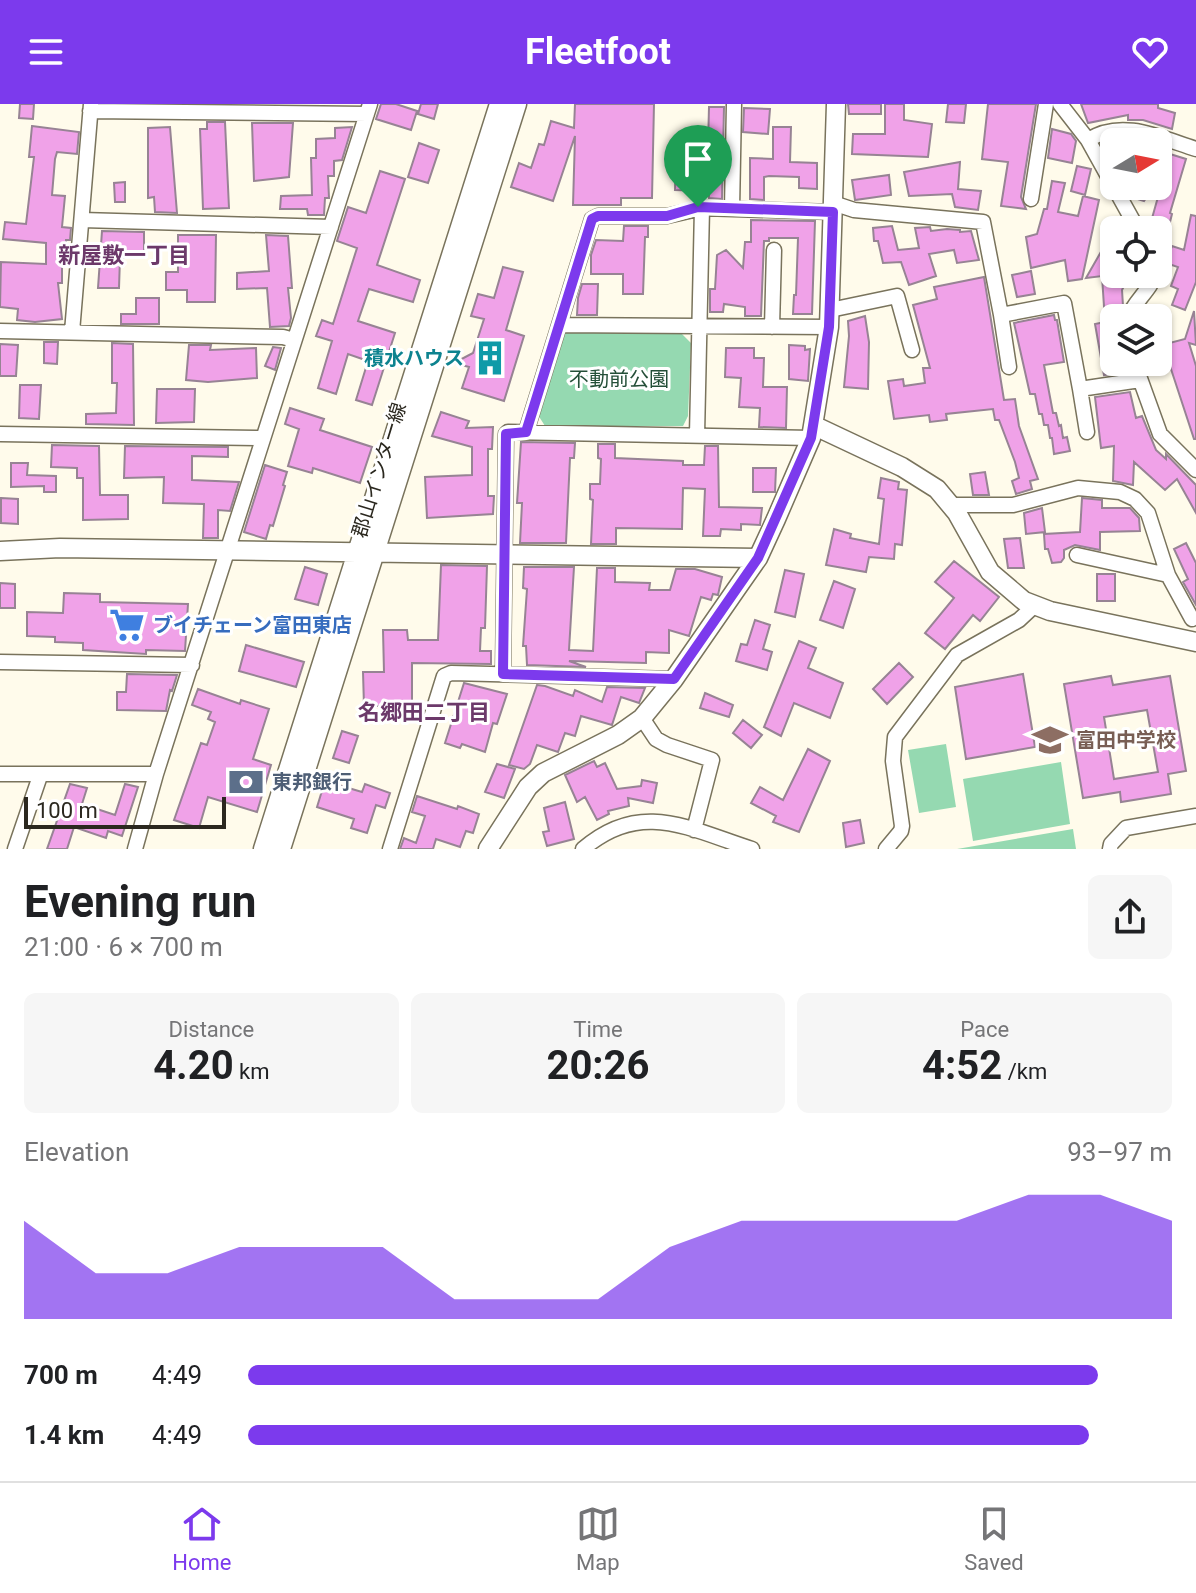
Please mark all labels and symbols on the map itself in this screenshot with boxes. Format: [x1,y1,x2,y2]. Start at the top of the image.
pin [664,125,732,207]
north arrow [1100,128,1172,200]
district label: 新屋敷一丁目 [58,243,190,268]
building icon: 積水ハウス [471,339,509,377]
place label: 積水ハウス [364,346,464,370]
park label: 不動前公園 [569,367,669,391]
street label: 郡山インター線 [347,400,411,540]
supermarket icon: ブイチェーン富田東店 [108,606,146,644]
place label: ブイチェーン富田東店 [153,613,352,637]
district label: 名郷田二丁目 [358,700,490,725]
school or university icon: 富田中学校 [1031,721,1069,759]
place label: 富田中学校 [1076,728,1176,752]
bank icon: 東邦銀行 [227,763,265,801]
place label: 東邦銀行 [272,770,352,794]
scale bar [24,793,226,829]

